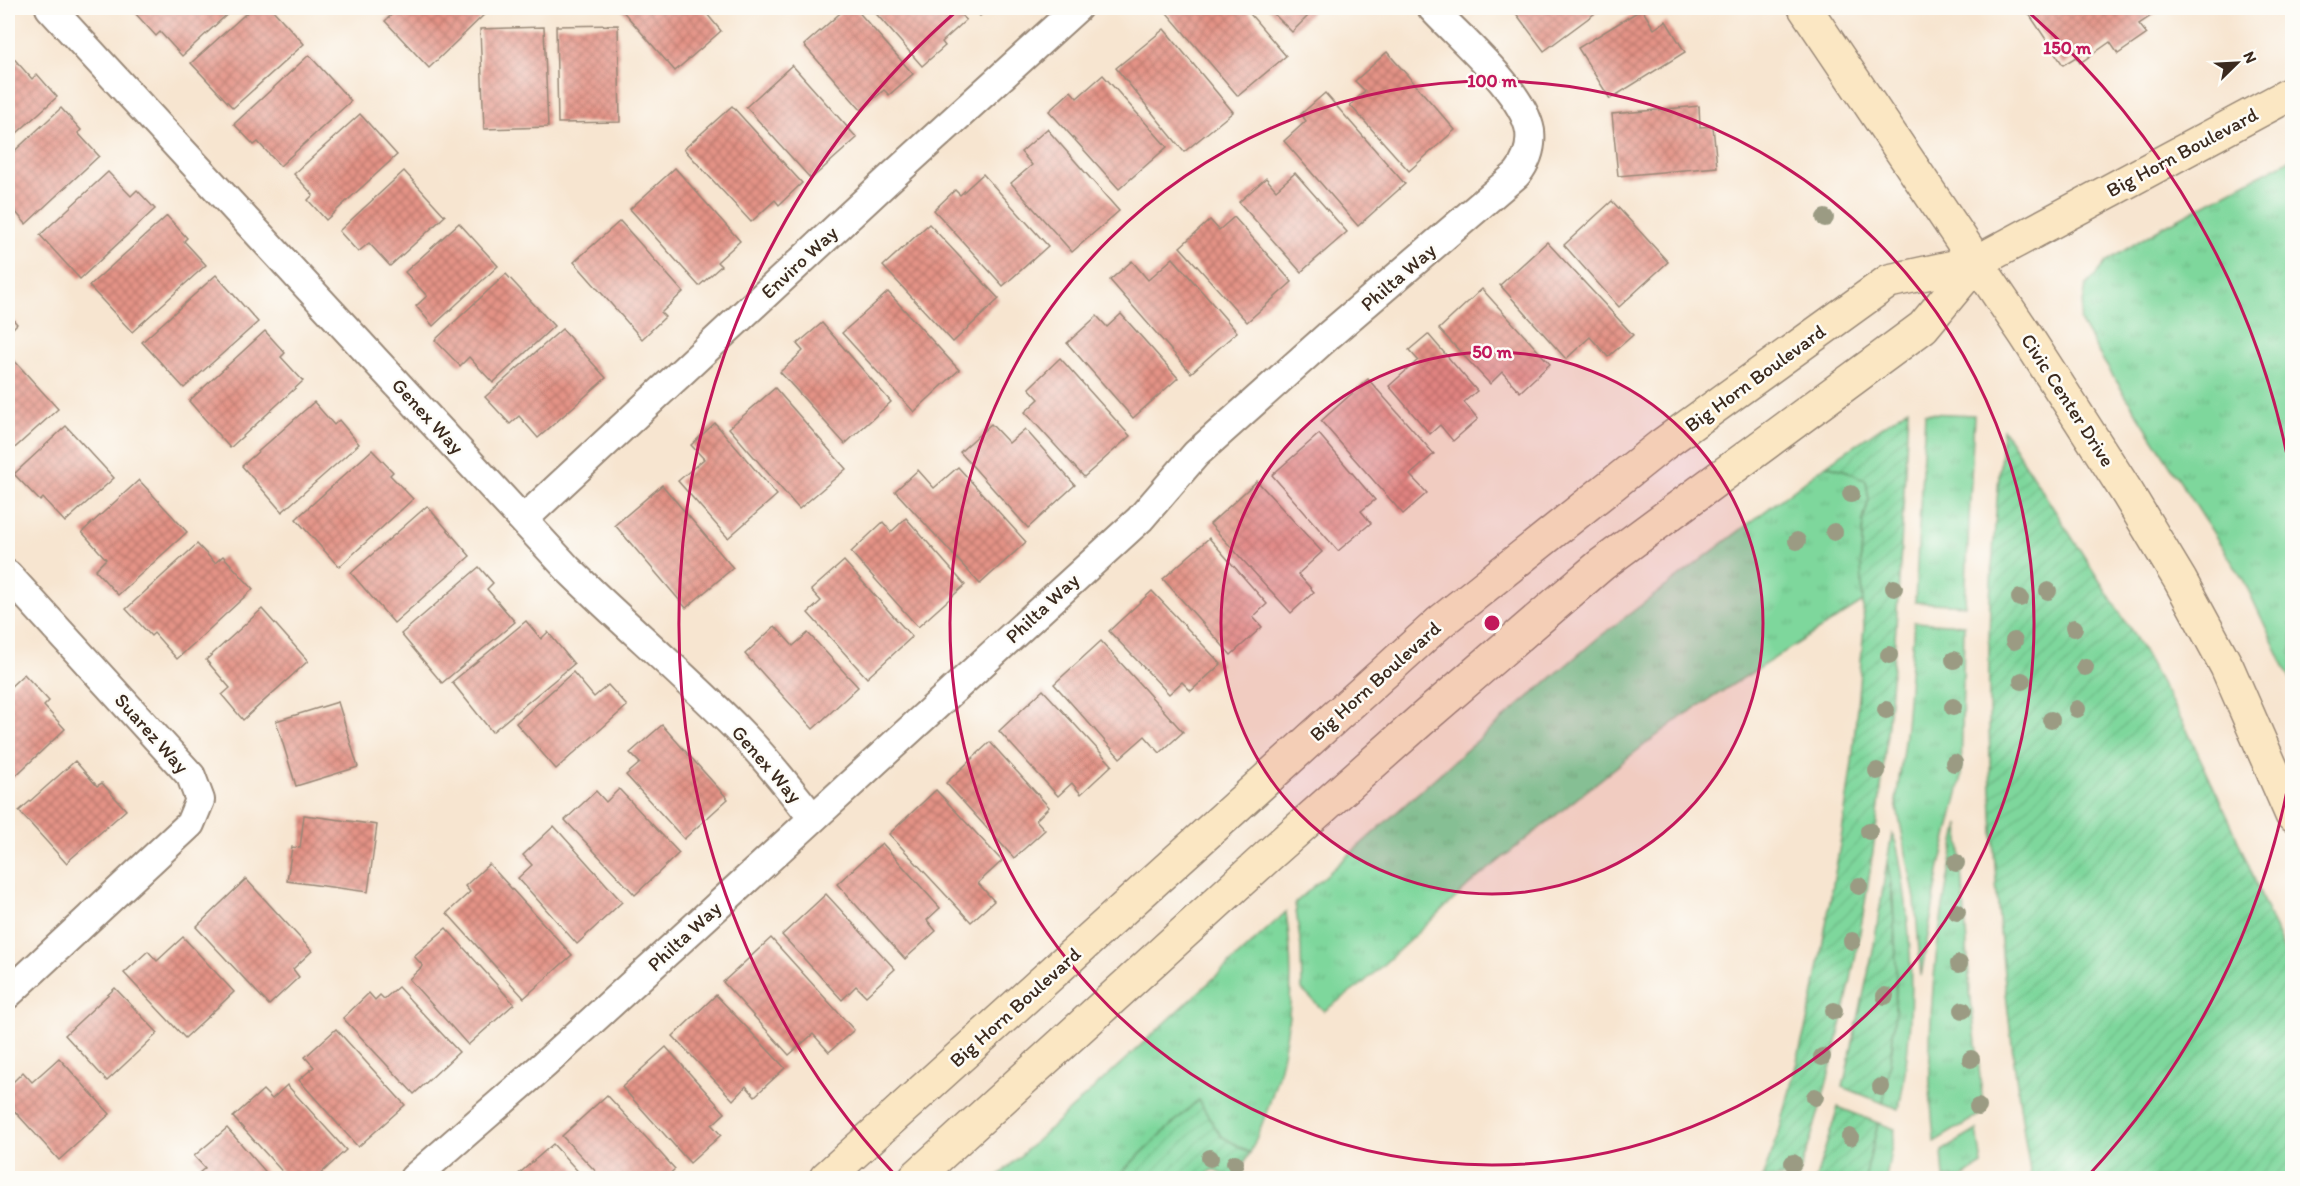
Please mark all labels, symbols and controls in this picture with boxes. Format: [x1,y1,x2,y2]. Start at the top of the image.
north arrow [2207,33,2267,93]
text: 150 m [2043,37,2092,59]
text: N [2239,48,2261,66]
text: 100 m [1467,70,1518,92]
street label: Big Horn Boulevard [2102,102,2262,202]
street label: Enviro Way [756,220,843,304]
street label: Philta Way [1356,237,1441,316]
street label: Big Horn Boulevard [1680,319,1830,437]
street label: Civic Center Drive [2016,329,2120,471]
text: 50 m [1472,341,1513,363]
street label: Genex Way [387,373,470,459]
street label: Philta Way [1000,568,1084,648]
centre of rings [1482,613,1502,633]
street label: Big Horn Boulevard [1304,616,1446,746]
street label: Suarez Way [110,688,195,778]
street label: Genex Way [727,720,808,808]
street label: Philta Way [642,896,726,976]
street label: Big Horn Boulevard [944,942,1086,1072]

